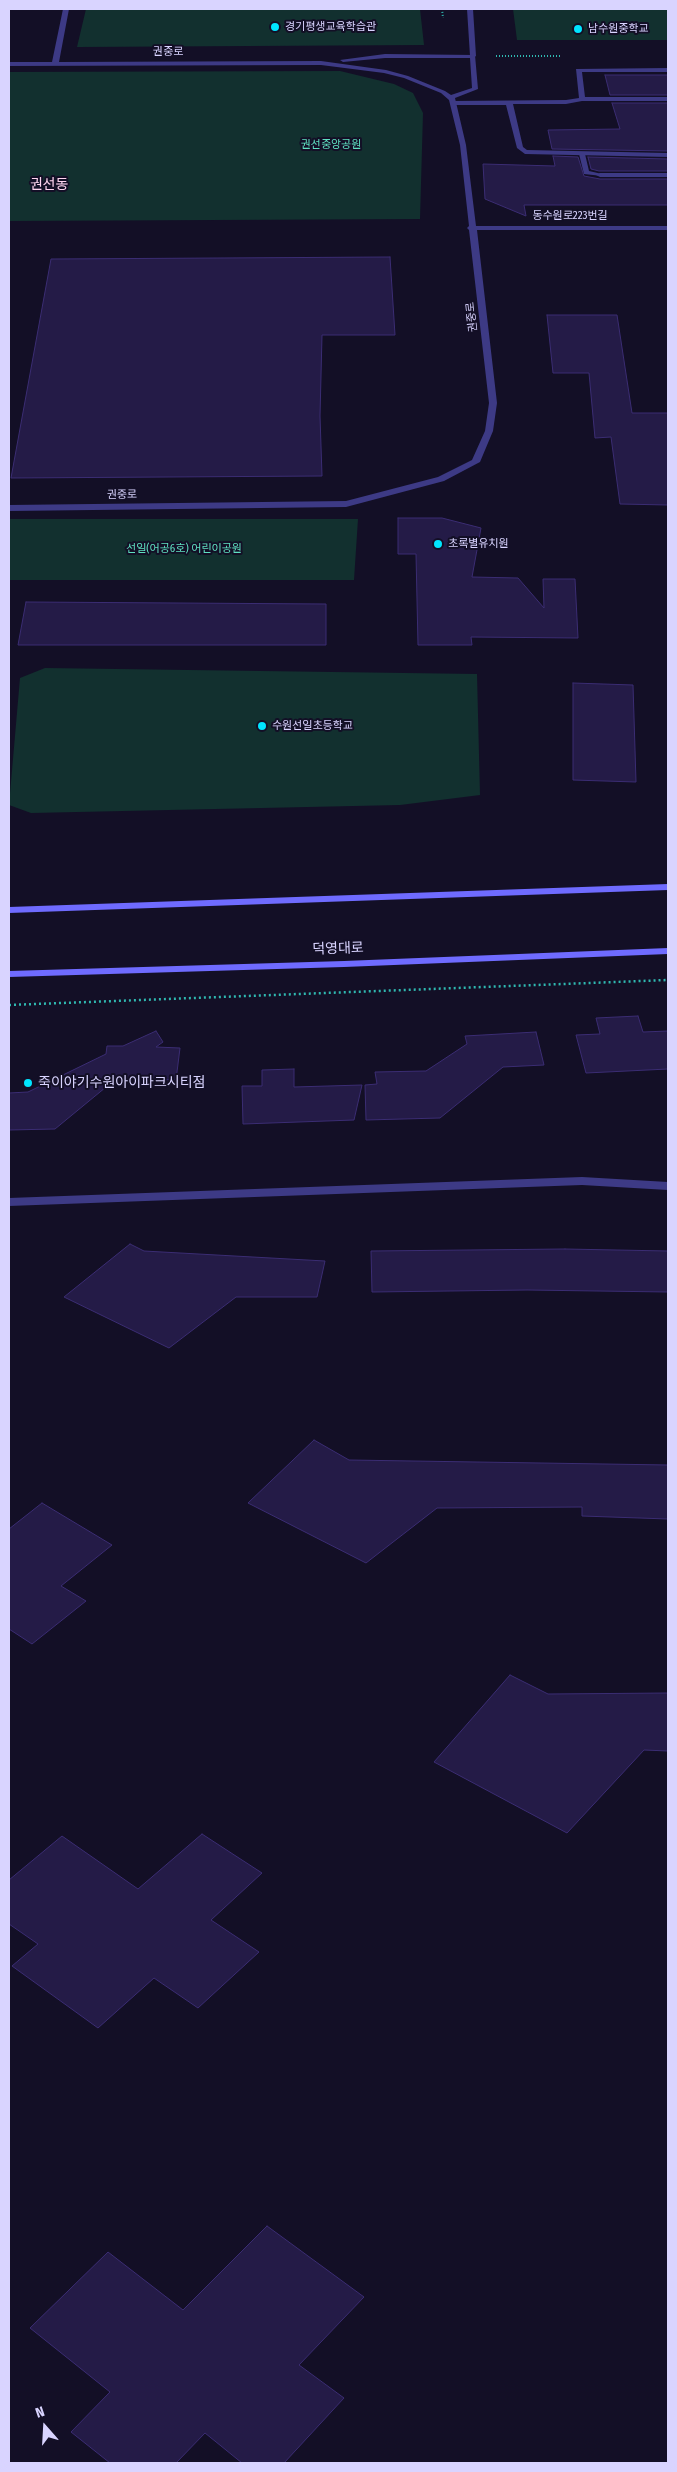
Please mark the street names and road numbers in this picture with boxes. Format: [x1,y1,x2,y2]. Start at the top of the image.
street label: 권중로 [153,45,183,59]
street label: 동수원로223번길 [532,209,608,223]
street label: 권중로 [464,301,480,333]
street label: 권중로 [107,488,137,502]
street label: 덕영대로 [312,940,364,958]

